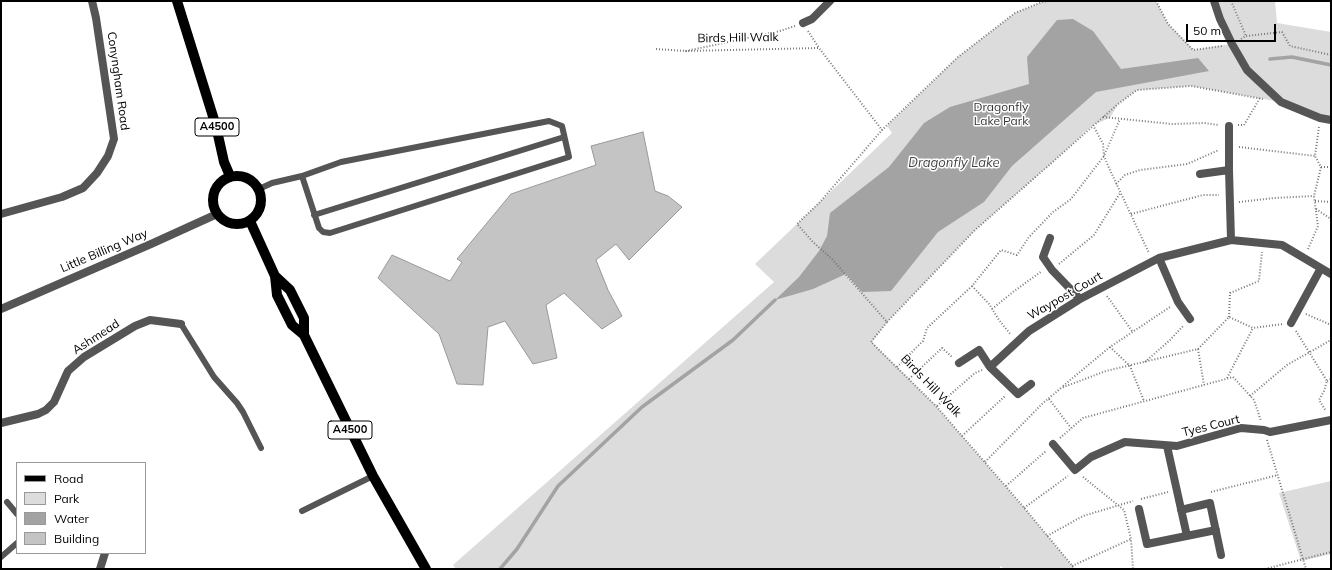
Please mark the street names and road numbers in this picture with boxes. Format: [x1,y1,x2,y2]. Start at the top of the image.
street label: Birds Hill Walk [697,30,779,46]
street label: Conyngham Road [104,31,132,131]
road number: A4500 [195,118,239,136]
street label: Little Billing Way [58,226,150,276]
street label: Waypost Court [1025,269,1105,323]
street label: Ashmead [70,316,122,358]
street label: Birds Hill Walk [898,352,964,420]
street label: Tyes Court [1181,412,1241,440]
road number: A4500 [328,421,372,439]

